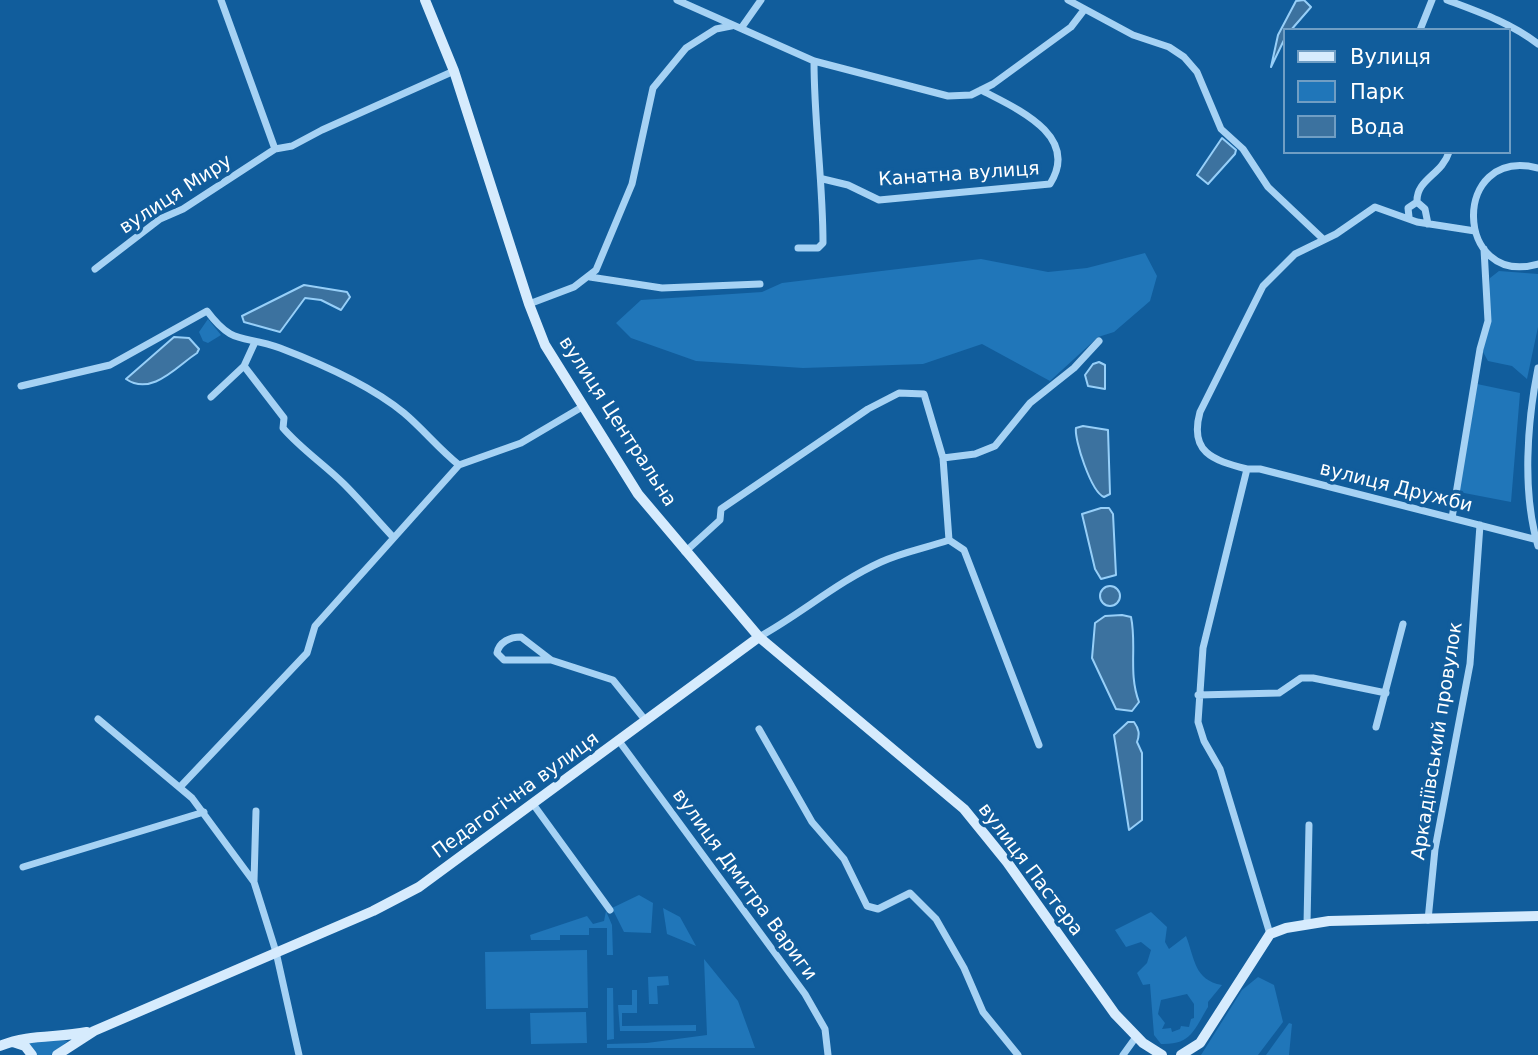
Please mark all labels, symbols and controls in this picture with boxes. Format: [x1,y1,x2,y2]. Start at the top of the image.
legend [1282,28,1510,154]
text: Вулиця [1350,45,1431,69]
text: Парк [1350,80,1405,104]
text: Вода [1350,115,1405,139]
street label: вулиця Миру [116,150,236,240]
street label: Канатна вулиця [878,158,1040,192]
street label: вулиця Центральна [553,333,681,511]
street label: вулиця Дружби [1317,458,1475,518]
street label: Аркадіївський провулок [1408,620,1468,862]
street label: Педагогічна вулиця [428,728,604,864]
street label: вулиця Дмитра Вариги [667,785,821,985]
street label: вулиця Пастера [973,799,1087,941]

